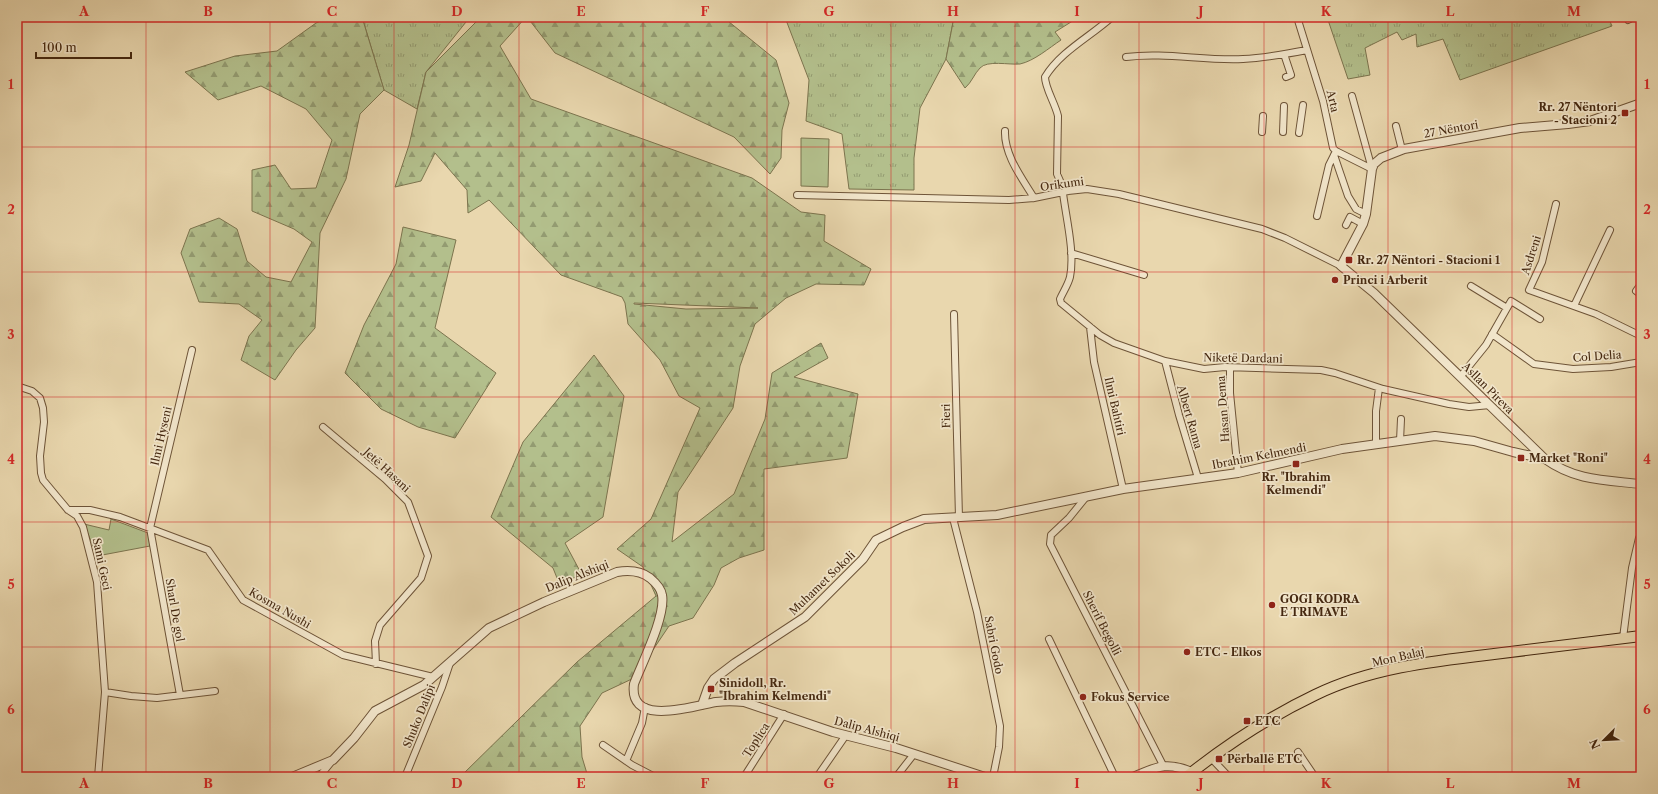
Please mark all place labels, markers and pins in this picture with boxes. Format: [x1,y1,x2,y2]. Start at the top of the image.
place label: Rr. 27 Nëntori - Stacioni 2 [1538,100,1617,127]
marker: Rr. 27 Nëntori - Stacioni 2 [1620,108,1630,118]
place label: Rr. 27 Nëntori - Stacioni 1 [1357,253,1500,267]
marker: Rr. 27 Nëntori - Stacioni 1 [1344,255,1354,265]
place label: Princi i Arberit [1343,273,1428,287]
marker: Princi i Arberit [1330,275,1340,285]
place label: Market "Roni" [1529,451,1608,465]
marker: Market "Roni" [1516,453,1526,463]
marker: Rr. "Ibrahim Kelmendi" [1291,459,1301,469]
place label: Rr. "Ibrahim Kelmendi" [1261,470,1331,497]
place label: GOGI KODRA E TRIMAVE [1280,592,1360,619]
marker: GOGI KODRA E TRIMAVE [1267,600,1277,610]
place label: ETC - Elkos [1195,645,1262,659]
marker: ETC - Elkos [1182,647,1192,657]
place label: Sinidoll, Rr. "Ibrahim Kelmendi" [719,676,831,703]
marker: Sinidoll, Rr. "Ibrahim Kelmendi" [706,684,716,694]
place label: Fokus Service [1091,690,1170,704]
marker: Fokus Service [1078,692,1088,702]
place label: ETC [1255,714,1280,728]
marker: ETC [1242,716,1252,726]
place label: Përballë ETC [1227,752,1302,766]
marker: Përballë ETC [1214,754,1224,764]

